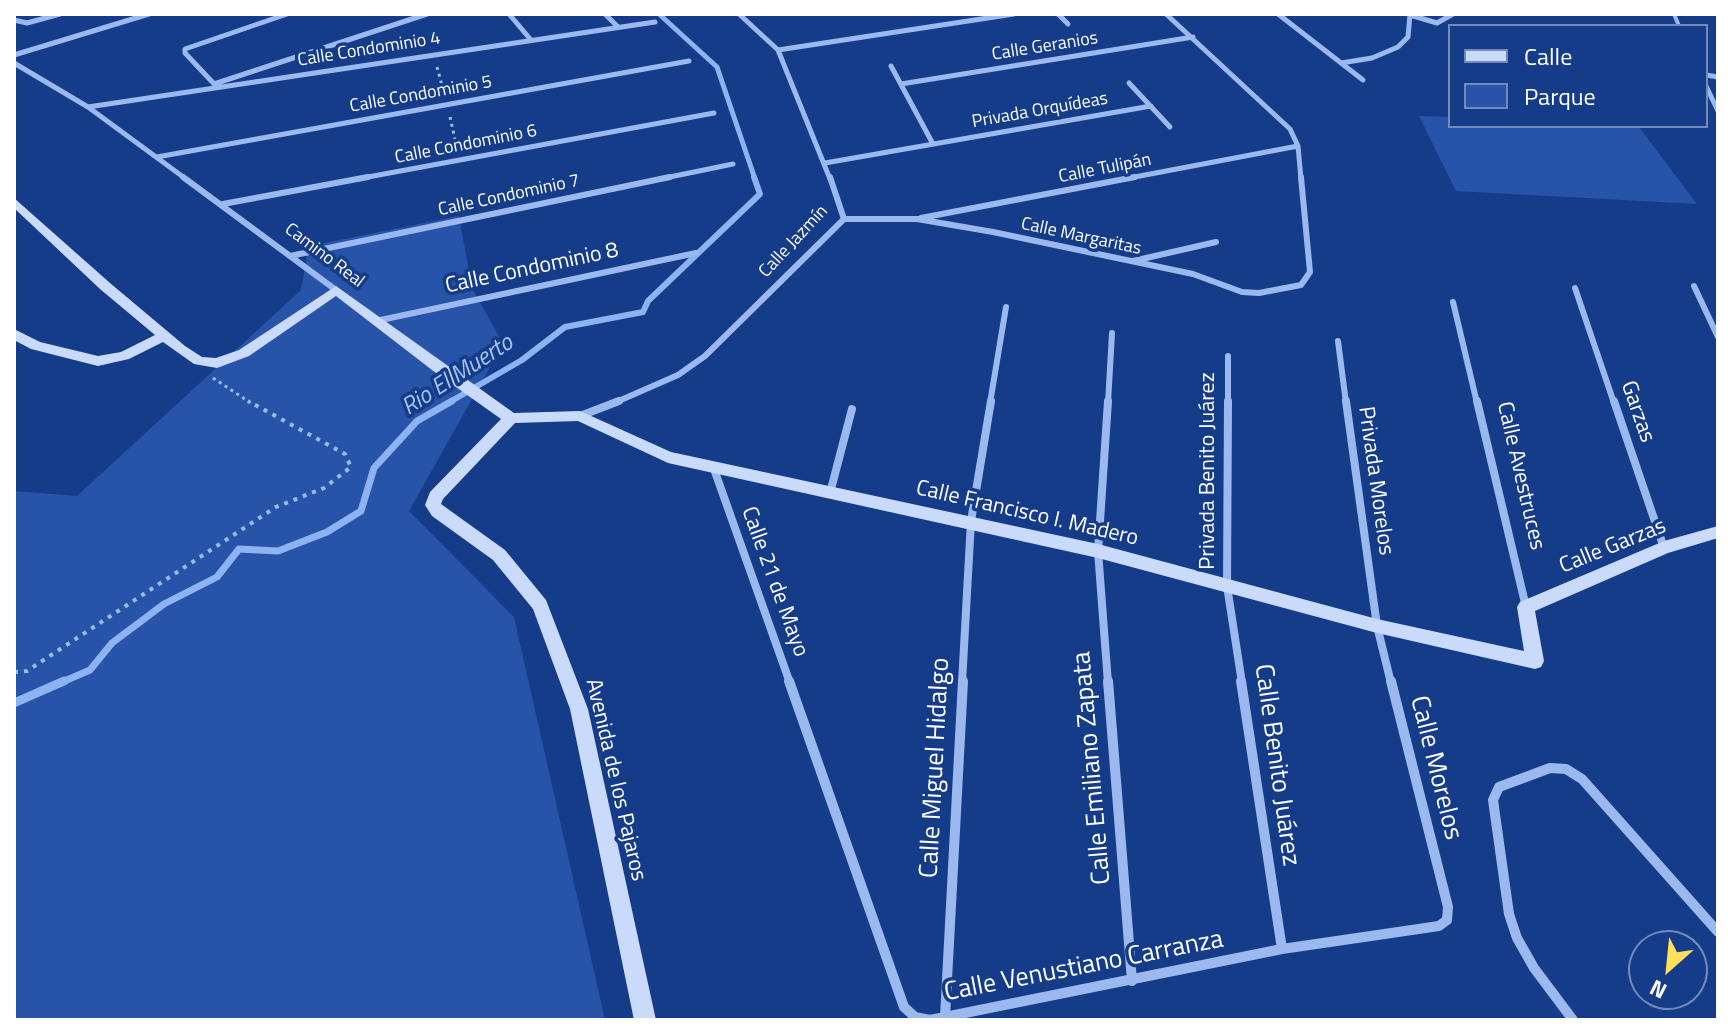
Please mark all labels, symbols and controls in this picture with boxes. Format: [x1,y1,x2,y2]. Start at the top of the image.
legend [1448,24,1708,128]
street label: Calle Condominio 4 [296,28,442,72]
street label: Calle Geranios [990,28,1100,66]
text: Calle [1524,38,1572,74]
street label: Calle Condominio 5 [348,72,494,118]
text: Parque [1524,78,1596,114]
street label: Privada Orquídeas [970,88,1110,134]
street label: Calle Condominio 6 [393,121,539,169]
street label: Calle Tulipán [1057,149,1153,189]
street label: Calle Condominio 7 [436,170,582,222]
street label: Calle Jazmín [755,201,833,283]
street label: Calle Margaritas [1019,214,1143,260]
street label: Camino Real [280,219,368,293]
street label: Calle Condominio 8 [443,238,621,300]
water label: Rio El Muerto [397,329,519,423]
street label: Privada Benito Juárez [1196,372,1222,570]
street label: Garzas [1614,378,1660,446]
street label: Calle Avestruces [1490,399,1550,553]
street label: Privada Morelos [1352,405,1398,557]
street label: Calle Francisco I. Madero [913,476,1141,552]
street label: Calle 21 de Mayo [735,503,813,661]
street label: Calle Garzas [1556,514,1670,580]
street label: Calle Emiliano Zapata [1067,650,1119,886]
street label: Calle Miguel Hidalgo [915,657,957,879]
street label: Calle Benito Juárez [1246,662,1306,868]
street label: Avenida de los Pajaros [579,676,651,884]
street label: Calle Morelos [1402,693,1468,843]
street label: Calle Venustiano Carranza [942,925,1226,1009]
north arrow [1628,930,1708,1010]
text: N [1644,971,1673,1008]

